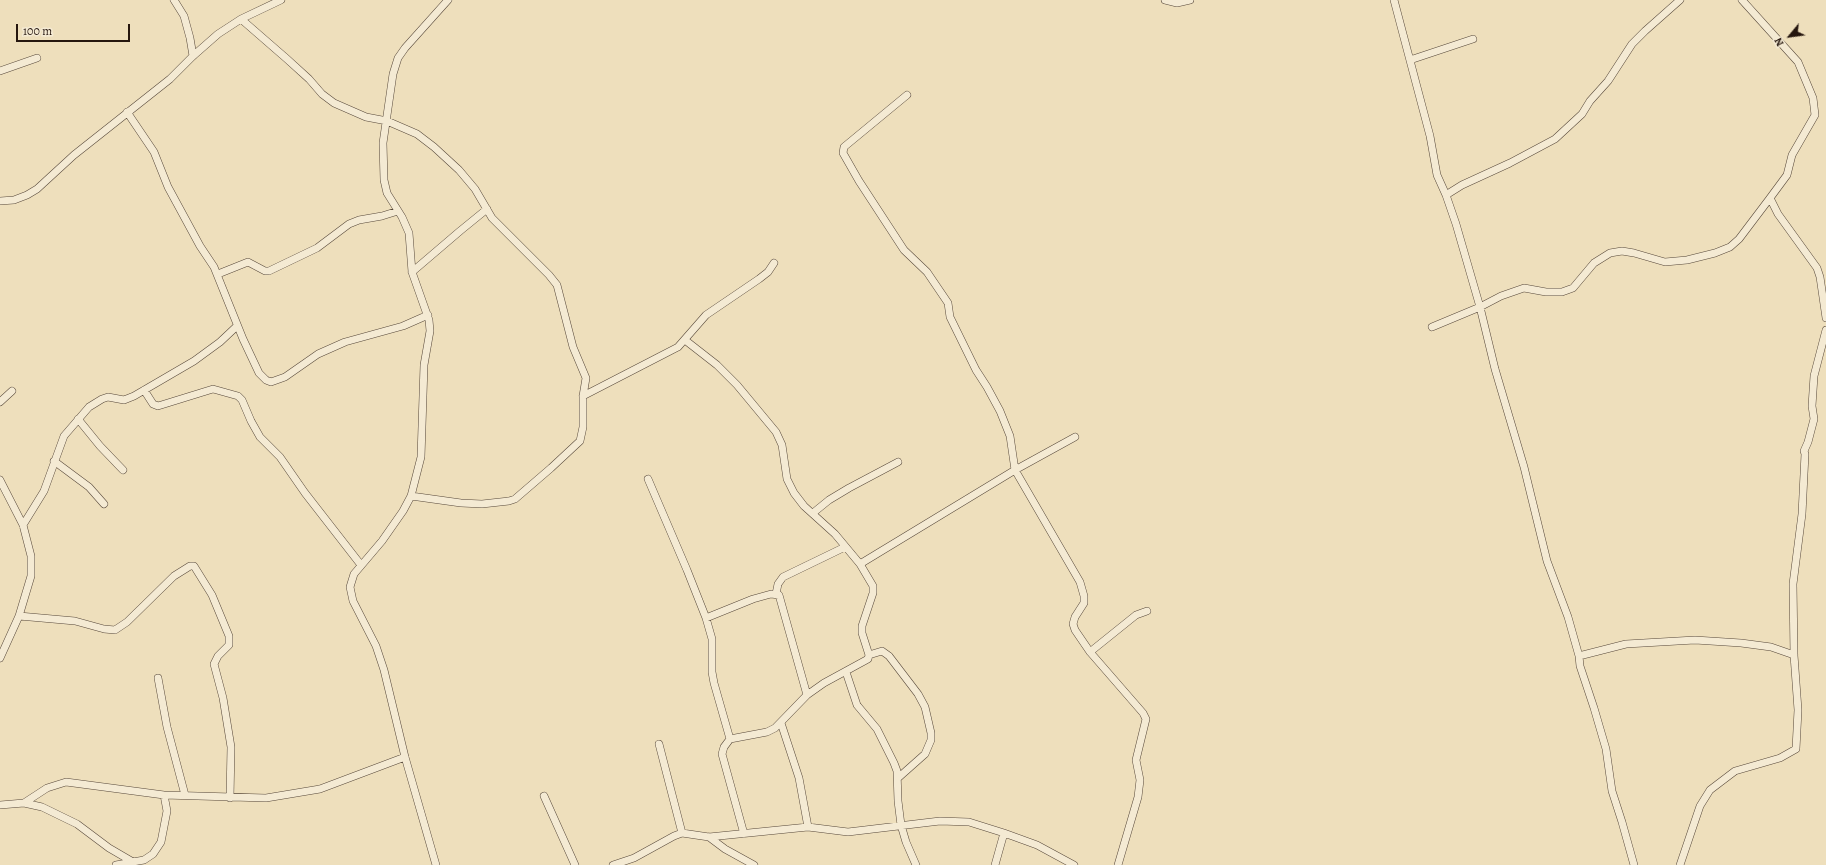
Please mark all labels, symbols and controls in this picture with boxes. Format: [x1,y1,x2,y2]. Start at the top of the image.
scale bar [18,16,132,42]
north arrow [1770,16,1810,56]
text: 100 m [23,23,52,39]
text: N [1771,35,1788,49]

